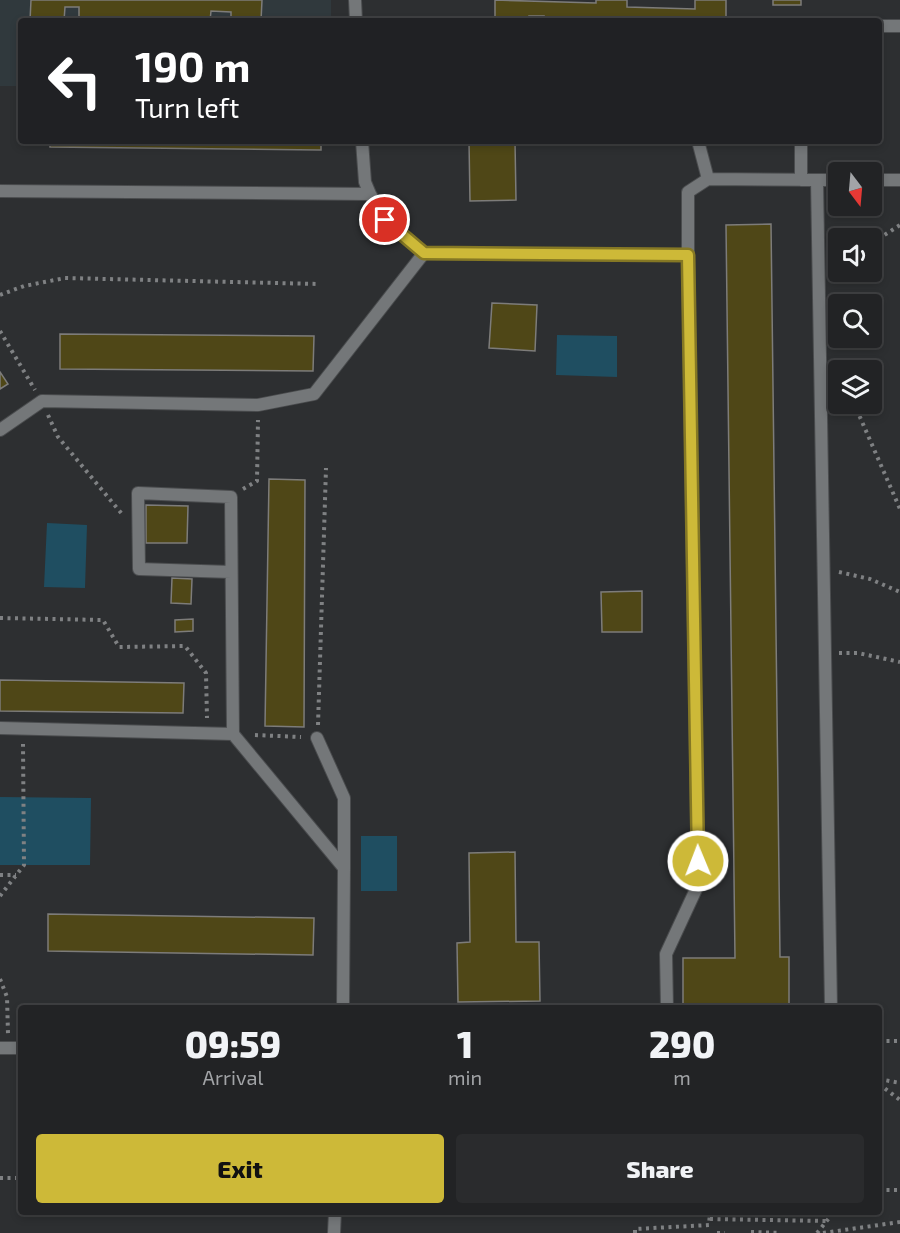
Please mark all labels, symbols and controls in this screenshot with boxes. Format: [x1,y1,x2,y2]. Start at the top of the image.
text: 190 m [135,40,251,90]
icon: left [36,42,114,120]
text: Turn left [135,91,239,123]
north arrow [828,162,882,216]
map controls [828,162,882,414]
pin [359,194,410,245]
icon: arrive [368,203,401,236]
button: sound [828,228,882,282]
button: search [828,294,882,348]
button: layers [828,360,882,414]
position arrow [666,829,730,893]
text: 09:59 [185,1022,281,1065]
text: 1 [457,1022,473,1065]
text: 290 [649,1022,715,1065]
text: Arrival [203,1065,263,1089]
text: min [448,1065,482,1089]
text: m [673,1065,691,1089]
button: Exit [36,1134,444,1203]
button: Share [456,1134,864,1203]

